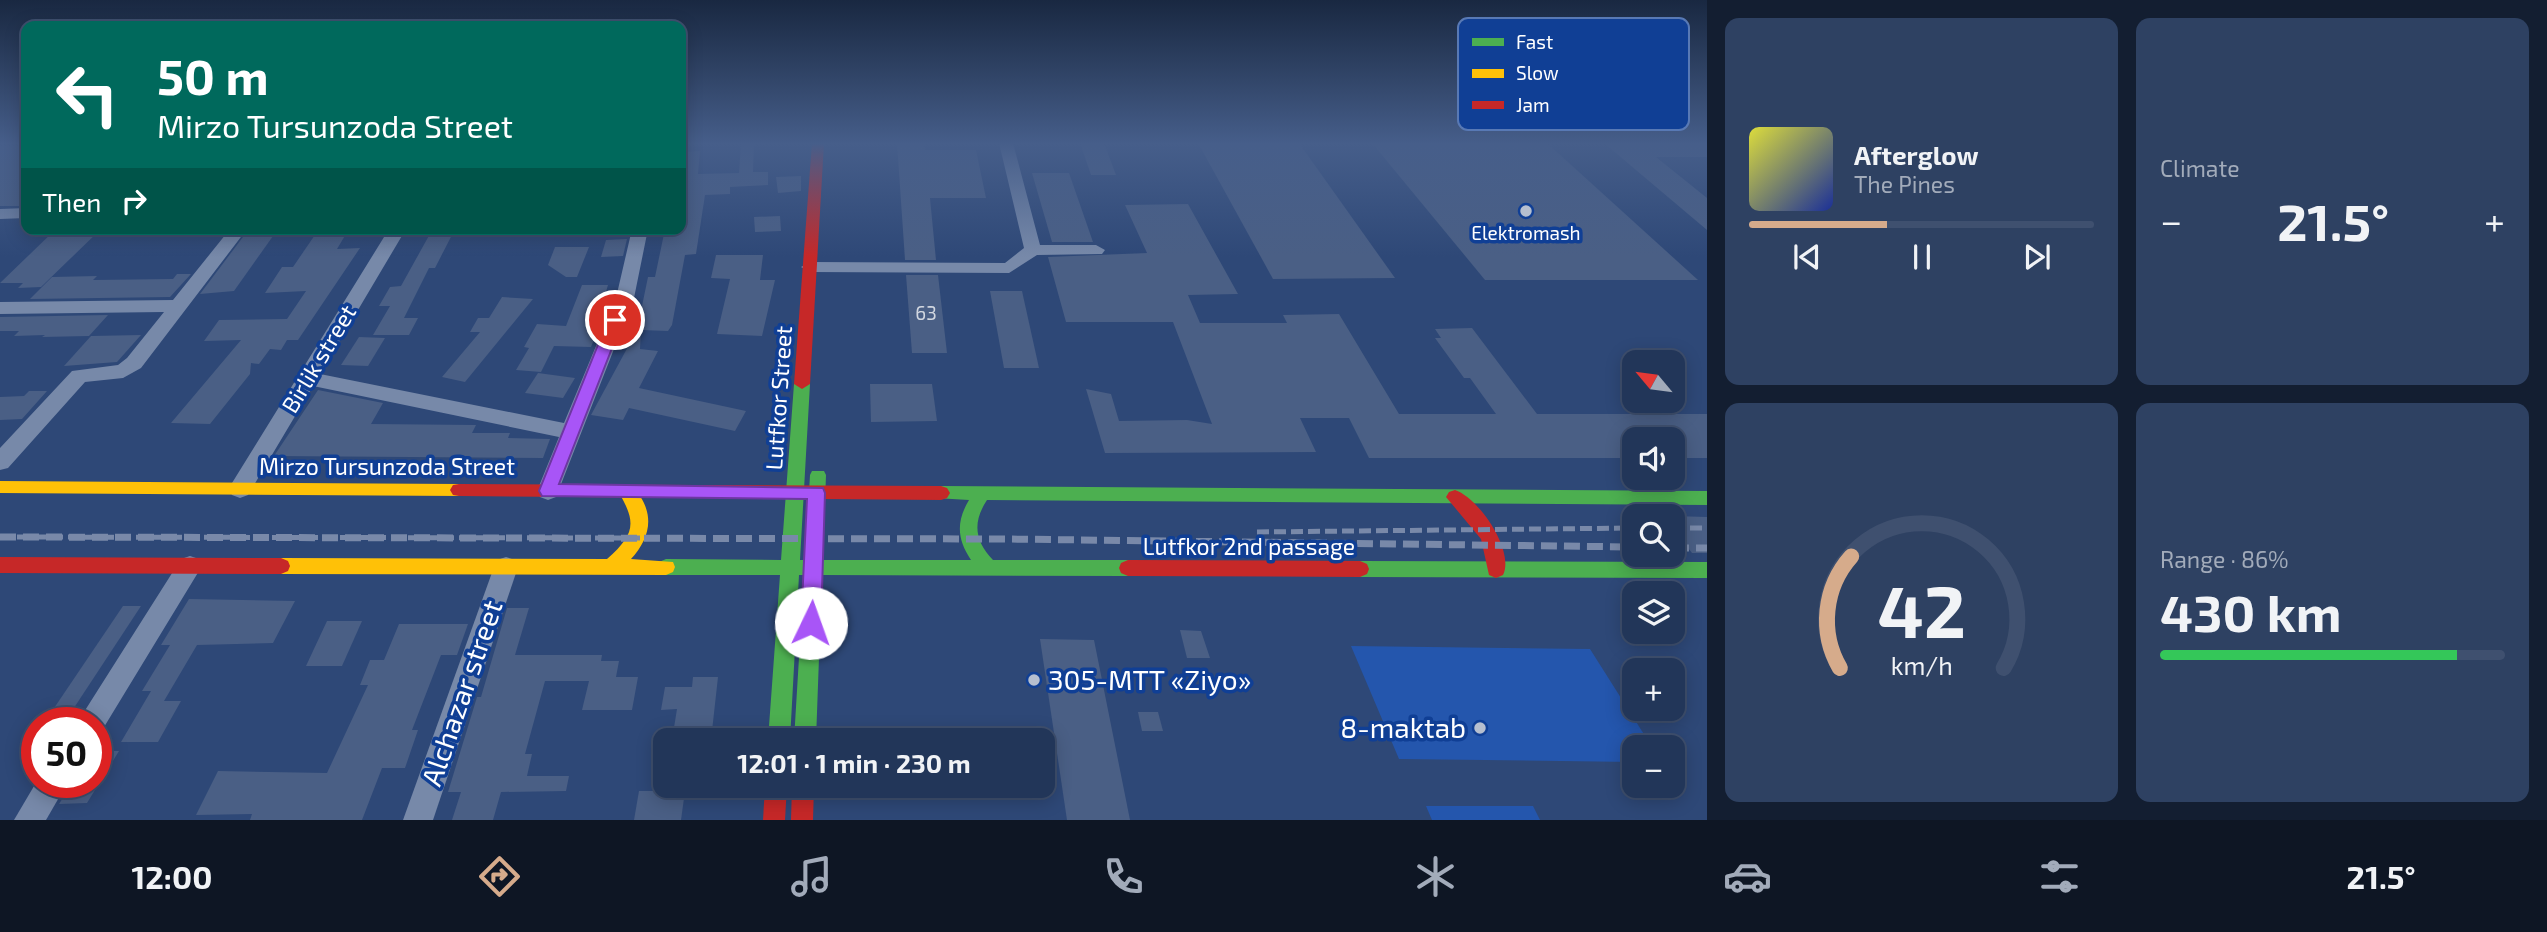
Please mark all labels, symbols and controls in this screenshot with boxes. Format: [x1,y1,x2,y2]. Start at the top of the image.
legend [1458,18,1689,130]
text: Fast [1516,30,1553,53]
text: 50 m [157,46,269,105]
icon: left [42,49,133,140]
text: Slow [1516,61,1559,84]
text: Jam [1516,93,1550,116]
text: Mirzo Tursunzoda Street [157,106,513,144]
text: Afterglow [1854,139,1979,170]
text: Climate [2160,154,2240,182]
text: The Pines [1854,170,1955,198]
icon: right [115,182,153,220]
text: Then [42,186,101,217]
text: 21.5° [2277,189,2389,251]
text: − [2160,197,2182,243]
text: + [2484,197,2505,243]
marker: Elektromash [1518,203,1534,219]
place label: Elektromash [1471,221,1581,244]
icon: previous [1788,238,1826,276]
icon: pause [1903,238,1941,276]
icon: next [2018,238,2056,276]
pin [585,290,645,350]
street label: Birlik street [275,299,361,418]
icon: arrive [596,301,634,339]
house number: 63 [915,301,937,324]
street label: Lutfkor Street [759,325,797,471]
north arrow [1622,350,1685,413]
map controls [1622,350,1685,798]
button: sound [1622,427,1685,490]
street label: Mirzo Tursunzoda Street [259,452,515,480]
button: search [1622,504,1685,567]
street label: Lutfkor 2nd passage [1143,532,1355,560]
text: Range · 86% [2160,545,2289,573]
text: 42 [1877,566,1966,654]
text: 430 km [2160,580,2342,642]
button: layers [1622,581,1685,644]
position arrow [774,586,848,660]
street label: Alchazar street [413,595,509,790]
text: km/h [1890,650,1953,680]
button: + [1622,658,1685,721]
place label: 305-MTT «Ziyo» [1048,662,1251,696]
marker: 305-MTT «Ziyo» [1026,672,1042,688]
speed limit sign: 50 [21,707,112,798]
place label: 8-maktab [1340,710,1466,744]
marker: 8-maktab [1472,720,1488,736]
button: − [1622,735,1685,798]
text: 12:01 · 1 min · 230 m [737,747,971,778]
icon: directions [475,852,524,901]
icon: music [787,852,836,901]
icon: phone [1099,852,1148,901]
icon: climate [1411,852,1460,901]
icon: car [1723,852,1772,901]
icon: filters [2035,852,2084,901]
text: 12:00 [131,857,212,895]
text: 21.5° [2347,857,2416,895]

